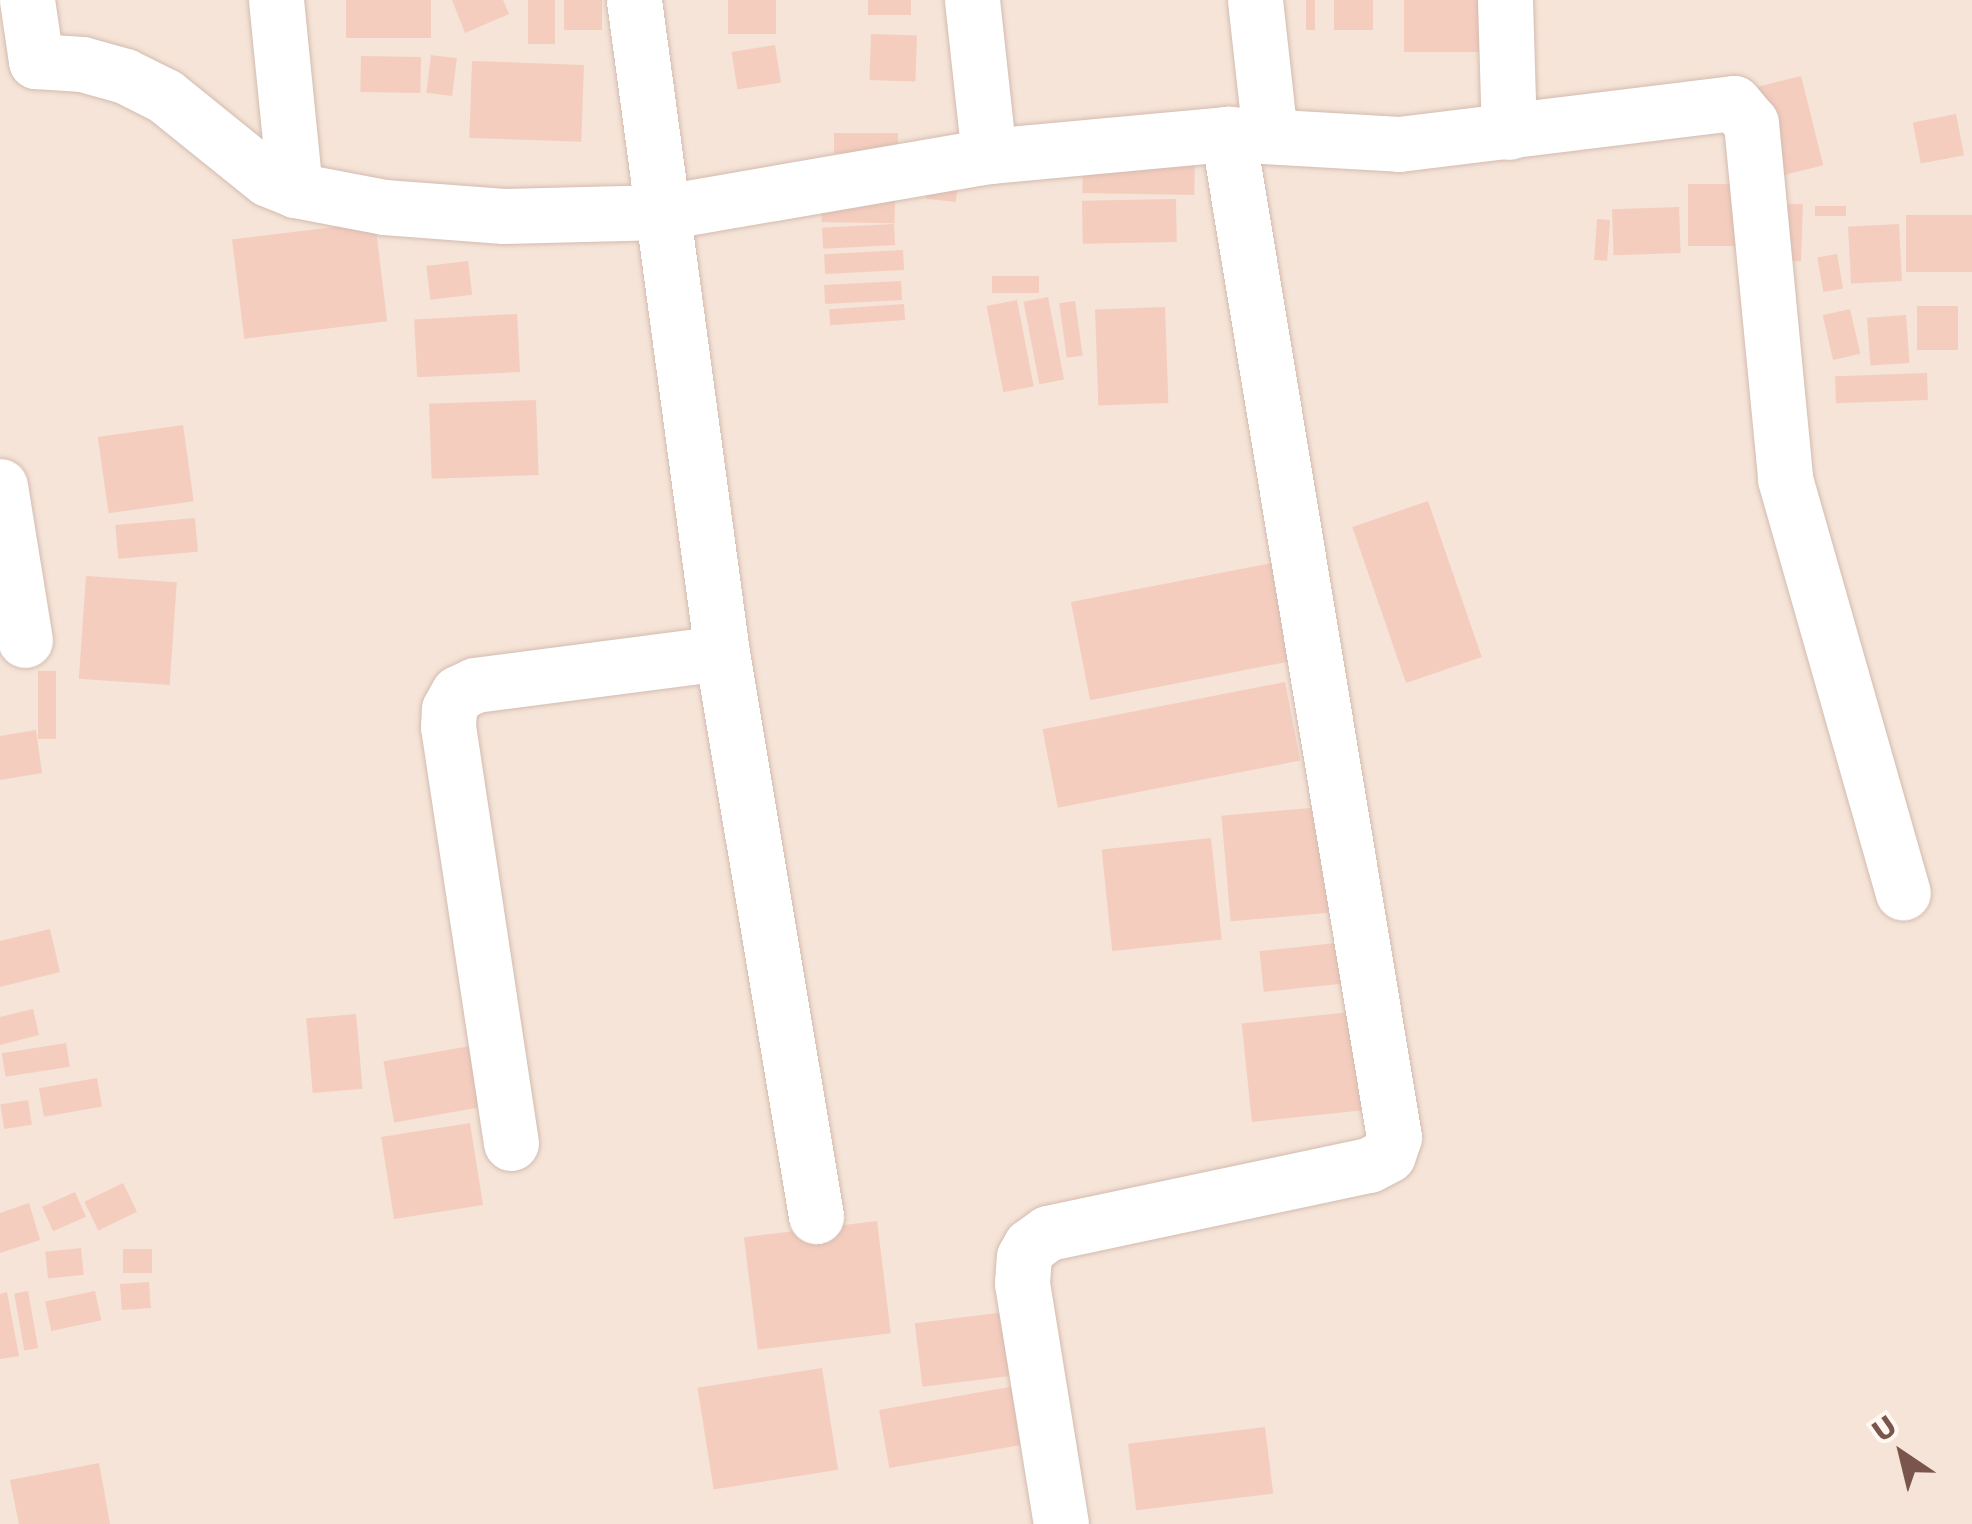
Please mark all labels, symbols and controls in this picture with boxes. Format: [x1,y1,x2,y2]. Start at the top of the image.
north arrow [1852,1404,1952,1504]
text: U [1866,1409,1903,1449]

